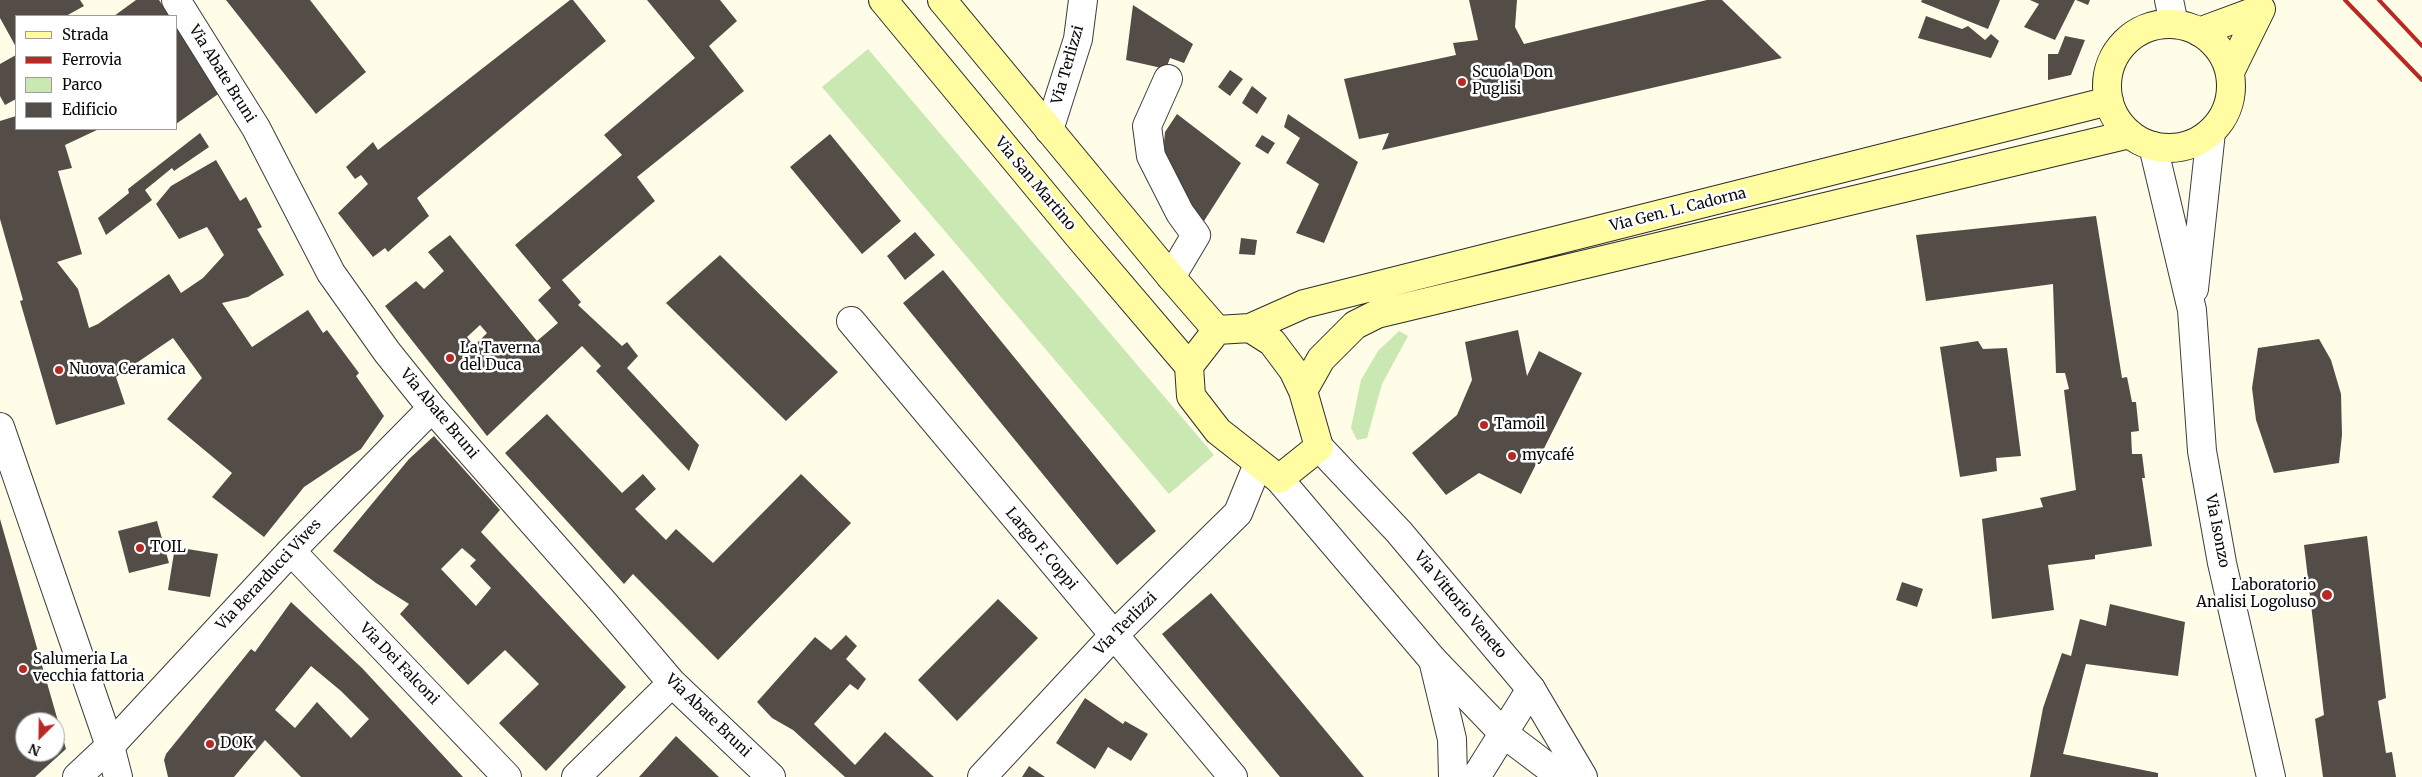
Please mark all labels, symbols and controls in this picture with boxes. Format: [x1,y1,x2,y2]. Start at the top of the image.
legend [15,15,178,130]
street label: Via Abate Bruni [185,22,259,126]
street label: Via Terlizzi [1048,23,1088,107]
text: Strada [62,25,109,44]
text: Ferrovia [62,50,122,69]
place label: Scuola Don Puglisi [1472,64,1553,99]
text: Parco [62,75,102,94]
marker: Scuola Don Puglisi [1456,76,1468,88]
text: Edificio [62,100,117,119]
street label: Via San Martino [991,134,1079,234]
street label: Via Gen. L. Cadorna [1608,184,1748,236]
place label: La Taverna del Duca [460,340,540,375]
marker: La Taverna del Duca [444,352,456,364]
place label: Nuova Ceramica [69,361,186,379]
marker: Nuova Ceramica [53,364,65,376]
street label: Via Abate Bruni [396,365,482,463]
place label: Tamoil [1494,416,1545,434]
marker: Tamoil [1478,419,1490,431]
place label: mycafé [1522,447,1574,465]
marker: mycafé [1506,450,1518,462]
street label: Via Isonzo [2201,493,2233,569]
street label: Largo F. Coppi [1001,504,1081,594]
street label: Via Berarducci Vives [213,516,325,634]
place label: TOIL [150,539,186,557]
marker: TOIL [134,542,146,554]
street label: Via Vittorio Veneto [1410,548,1510,662]
place label: Laboratorio Analisi Logoluso [2196,577,2316,612]
marker: Laboratorio Analisi Logoluso [2320,588,2334,602]
street label: Via Terlizzi [1091,589,1161,659]
street label: Via Dei Falconi [356,619,442,709]
place label: Salumeria La vecchia fattoria [33,651,144,686]
marker: Salumeria La vecchia fattoria [17,663,29,675]
street label: Via Abate Bruni [662,671,754,761]
north arrow [15,712,65,762]
place label: DOK [220,735,253,753]
marker: DOK [204,738,216,750]
text: N [26,739,43,760]

